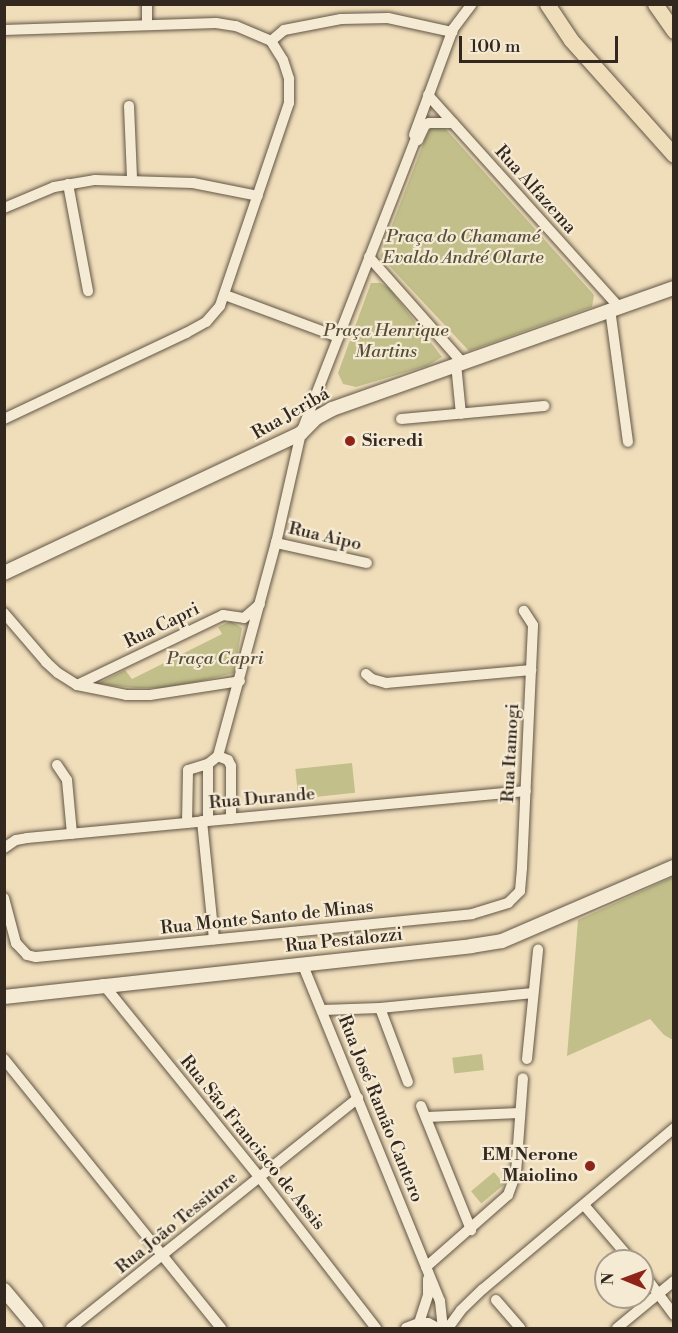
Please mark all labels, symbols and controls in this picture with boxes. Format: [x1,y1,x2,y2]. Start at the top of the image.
scale bar [462,24,621,62]
text: 100 m [470,35,521,58]
street label: Rua Alfazema [490,141,580,239]
park label: Praça do Chamamé Evaldo André Olarte [382,227,544,270]
park label: Praça Henrique Martins [323,321,449,364]
street label: Rua Jeribá [248,383,334,445]
place label: Sicredi [362,430,423,452]
marker: Sicredi [343,434,357,448]
street label: Rua Aipo [286,518,364,556]
street label: Rua Capri [121,598,203,654]
park label: Praça Capri [166,648,264,670]
street label: Rua Itamogi [498,703,524,803]
street label: Rua Durande [208,784,316,814]
street label: Rua Monte Santo de Minas [159,896,375,940]
street label: Rua Pestalozzi [284,924,404,958]
street label: Rua José Ramão Cantero [333,1012,427,1206]
street label: Rua São Francisco de Assis [175,1051,329,1235]
place label: EM Nerone Maiolino [482,1145,578,1188]
marker: EM Nerone Maiolino [583,1159,597,1173]
street label: Rua João Tessitore [112,1167,242,1279]
north arrow [594,1249,654,1309]
text: N [598,1272,618,1285]

